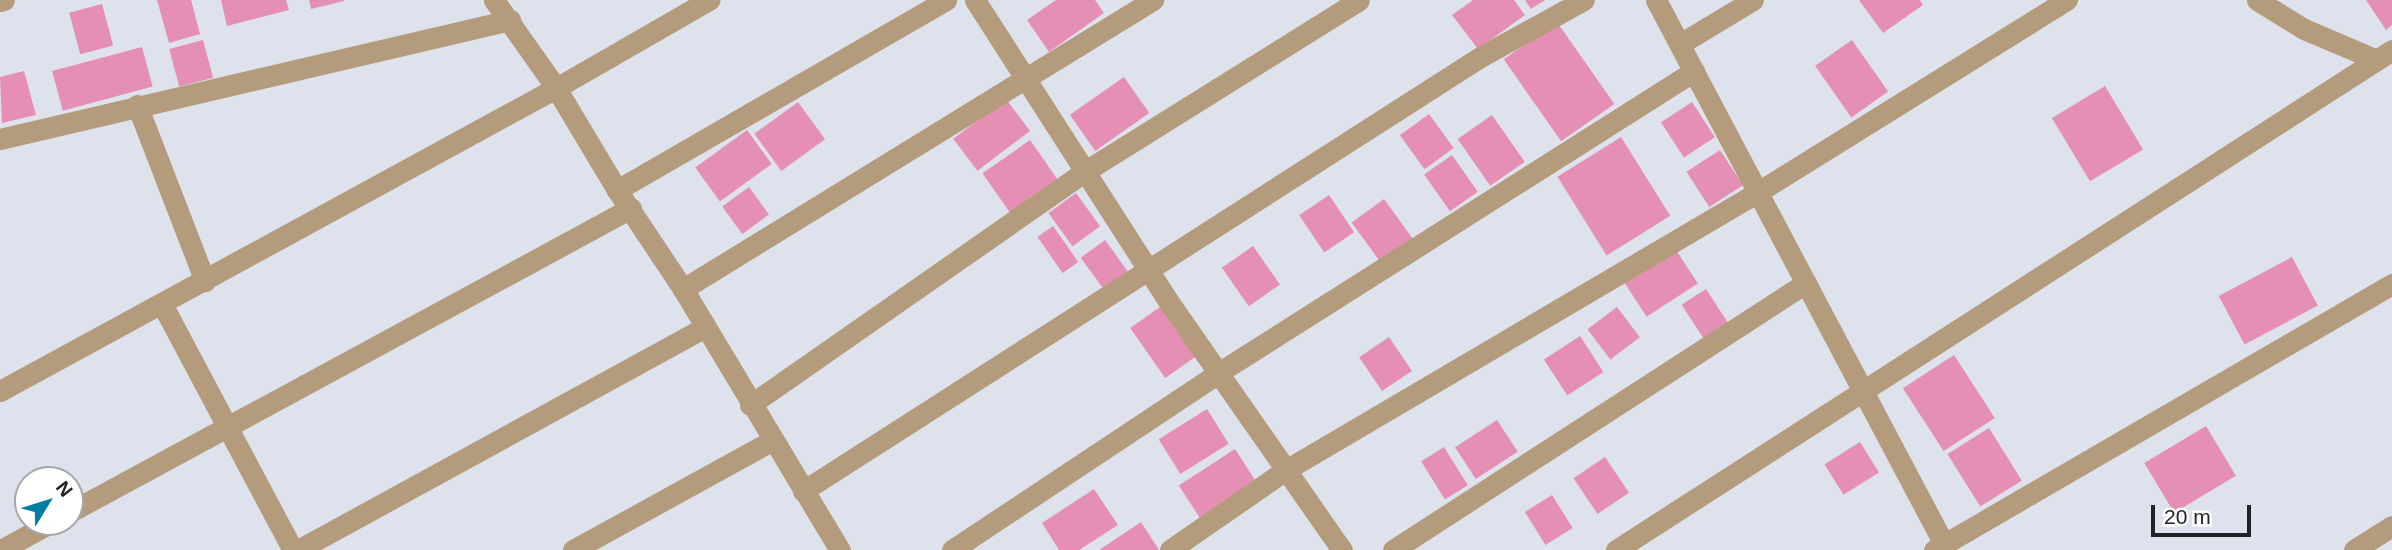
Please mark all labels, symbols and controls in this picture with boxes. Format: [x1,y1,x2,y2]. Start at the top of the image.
north arrow [14,466,84,536]
text: N [52,477,77,501]
scale bar [2154,490,2254,534]
text: 20 m [2164,505,2211,528]

